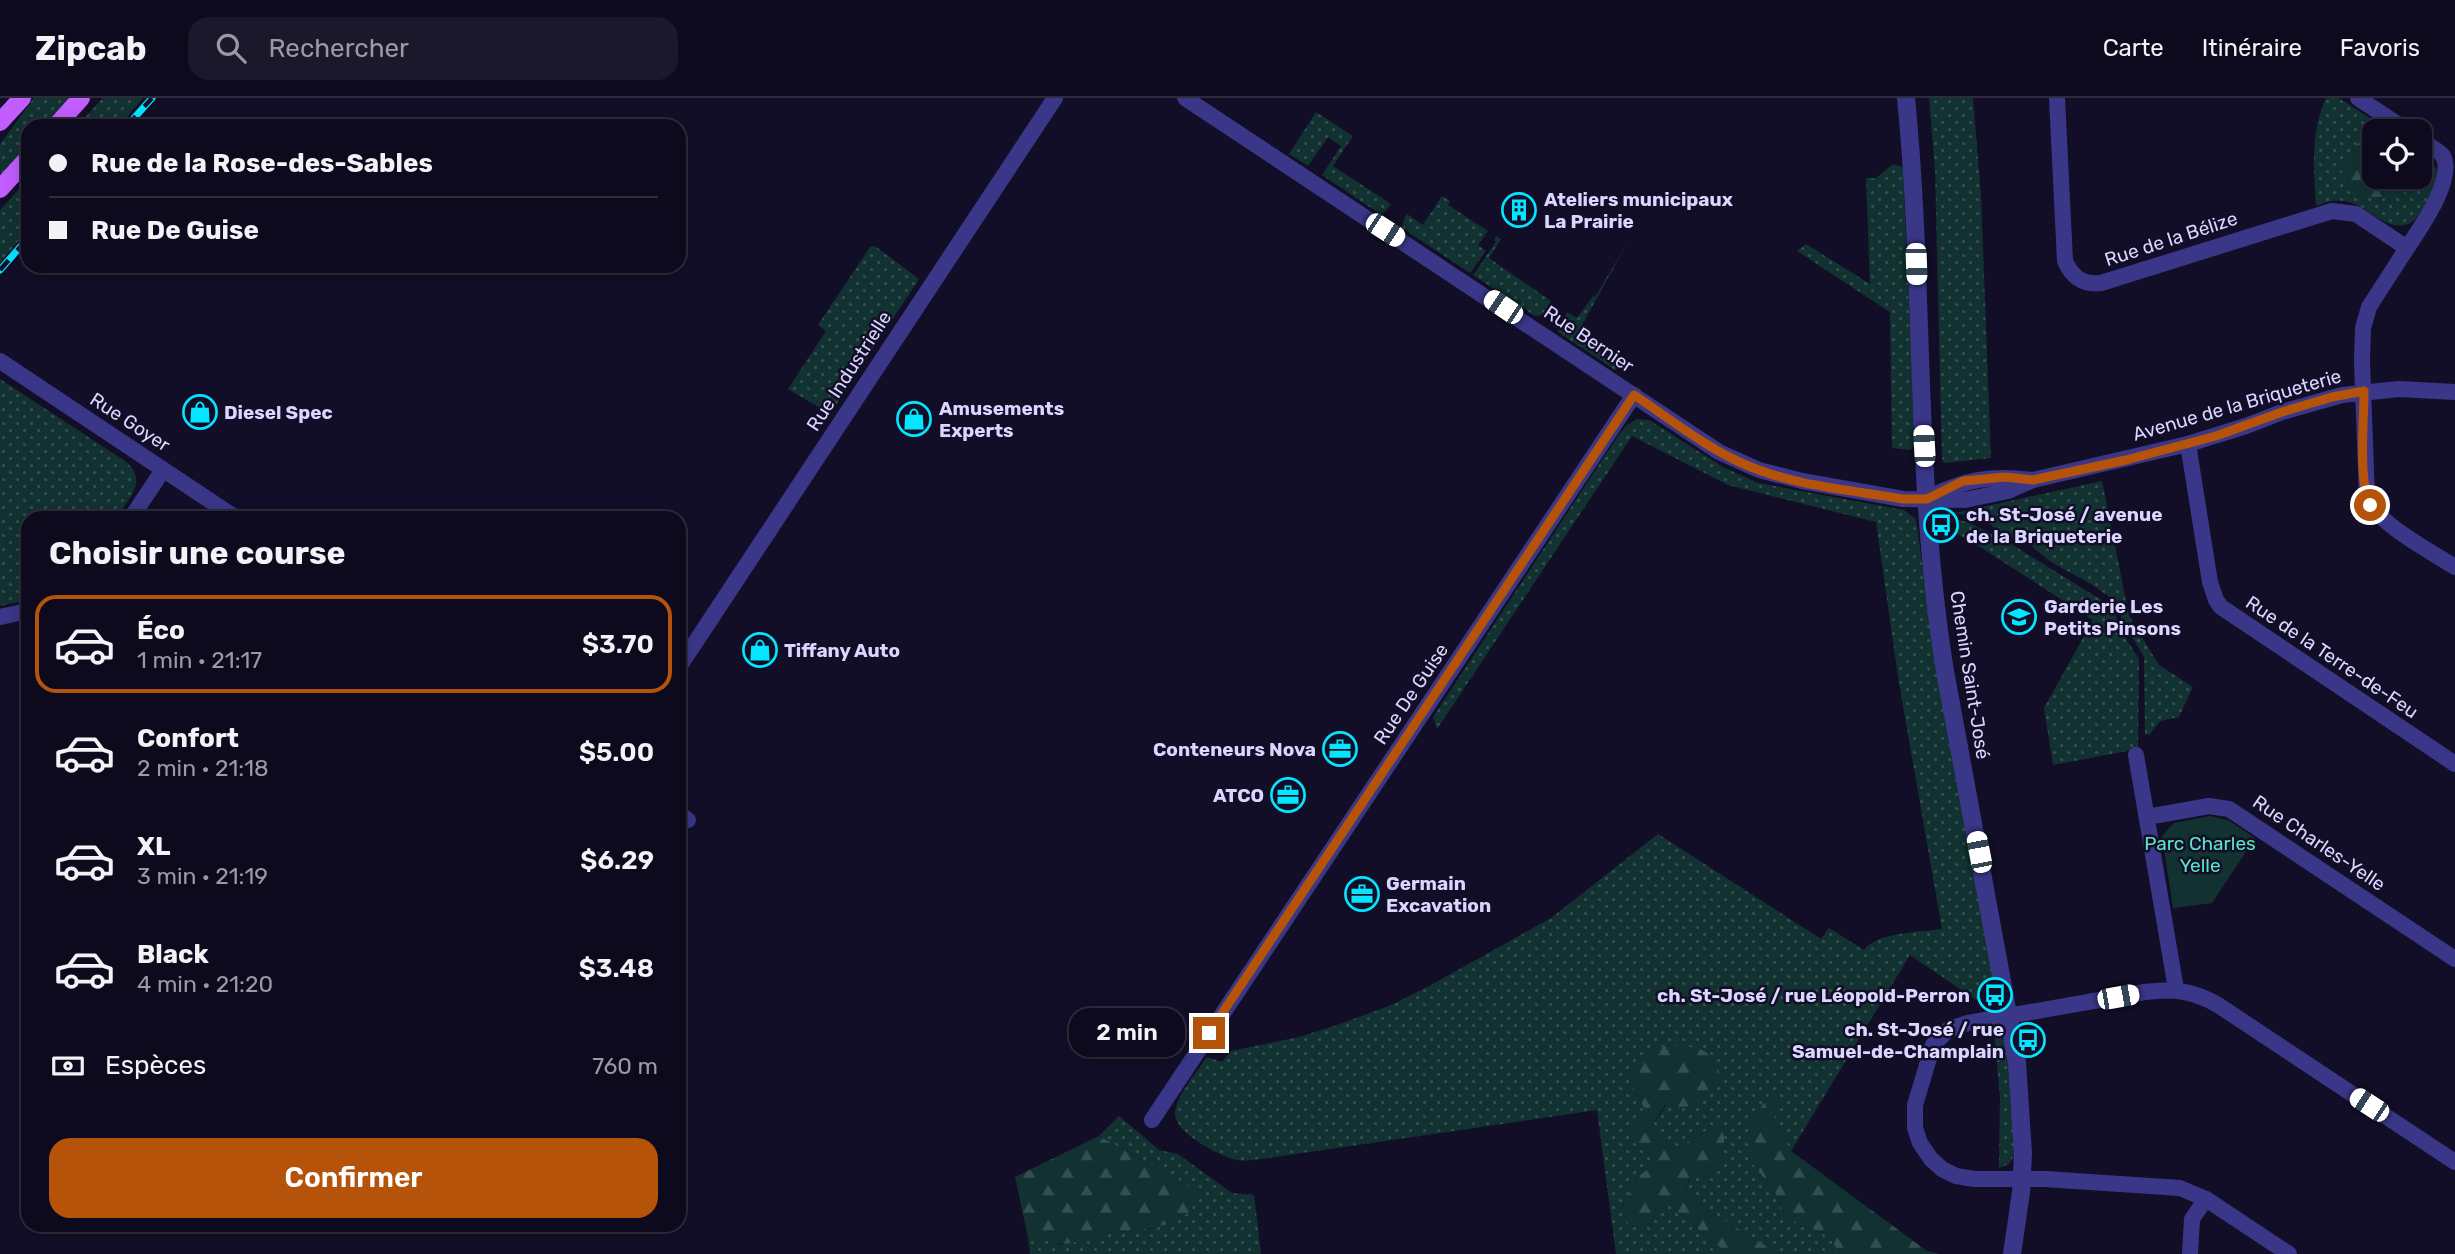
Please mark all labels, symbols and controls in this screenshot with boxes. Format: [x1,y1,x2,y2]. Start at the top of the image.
search box [188,17,678,80]
text: Zipcab [35,29,146,68]
icon: search [212,29,250,67]
text: Rechercher [268,33,409,64]
text: Carte [2103,34,2164,62]
text: Itinéraire [2202,34,2302,62]
text: Favoris [2340,34,2420,62]
map controls [2362,119,2432,189]
button: locate [2362,119,2432,189]
text: Rue de la Rose-des-Sables [91,148,433,179]
place label: Ateliers municipaux La Prairie [1544,188,1733,233]
building icon: Ateliers municipaux La Prairie [1500,191,1538,229]
street label: Rue de la Bélize [2102,207,2240,271]
car [1362,210,1409,250]
text: Rue De Guise [91,215,259,246]
car [1905,243,1928,285]
car [1480,287,1527,327]
street label: Rue Bernier [1540,300,1639,378]
street label: Rue Industrielle [802,307,896,435]
street label: Avenue de la Briqueterie [2130,364,2344,446]
street label: Rue Goyer [86,388,175,457]
shop icon: Diesel Spec [181,393,219,431]
place label: Amusements Experts [939,397,1064,442]
shop icon: Amusements Experts [895,400,933,438]
place label: Diesel Spec [224,401,333,424]
car [1913,424,1936,468]
route start [2354,489,2386,521]
place label: ch. St-José / avenue de la Briqueterie [1966,503,2163,548]
bus stop icon: ch. St-José / avenue de la Briqueterie [1922,506,1960,544]
text: Choisir une course [49,534,346,572]
street label: Chemin Saint-José [1945,589,1995,761]
street label: Rue de la Terre-de-Feu [2241,591,2423,723]
place label: Garderie Les Petits Pinsons [2044,595,2181,640]
school or university icon: Garderie Les Petits Pinsons [2000,598,2038,636]
icon: car [53,613,116,676]
text: Éco [137,615,185,646]
text: $3.70 [582,629,654,660]
shop icon: Tiffany Auto [741,631,779,669]
place label: Tiffany Auto [784,639,900,662]
street label: Rue De Guise [1369,639,1453,749]
text: 1 min · 21:17 [137,646,262,674]
icon: car [53,721,116,784]
text: Confort [137,723,239,754]
office icon: Conteneurs Nova [1321,730,1359,768]
text: $5.00 [579,737,654,768]
place label: Conteneurs Nova [1153,738,1316,761]
text: 2 min · 21:18 [137,754,269,782]
office icon: ATCO [1269,776,1307,814]
place label: ATCO [1213,784,1264,807]
street label: Rue Charles-Yelle [2248,790,2390,896]
icon: car [53,829,116,892]
car [1965,829,1994,875]
text: XL [137,831,170,862]
park label: Parc Charles Yelle [2144,832,2256,877]
text: $6.29 [580,845,654,876]
text: 3 min · 21:19 [137,862,268,890]
place label: Germain Excavation [1386,872,1491,917]
office icon: Germain Excavation [1343,875,1381,913]
icon: car [53,937,116,1000]
text: Black [137,939,209,970]
text: $3.48 [579,953,654,984]
text: 4 min · 21:20 [137,970,273,998]
bus stop icon: ch. St-José / rue Léopold-Perron [1976,976,2014,1014]
car [2096,983,2141,1011]
place label: ch. St-José / rue Léopold-Perron [1657,984,1970,1007]
callout: 2 min [1069,1009,1184,1058]
route end [1193,1017,1225,1049]
text: 2 min [1096,1018,1158,1046]
place label: ch. St-José / rue Samuel-de-Champlain [1792,1018,2004,1063]
bus stop icon: ch. St-José / rue Samuel-de-Champlain [2009,1021,2047,1059]
icon: cash [49,1047,87,1085]
text: Espèces [105,1050,206,1081]
text: 760 m [592,1052,658,1080]
car [2346,1085,2393,1125]
button: Confirmer [49,1138,658,1218]

